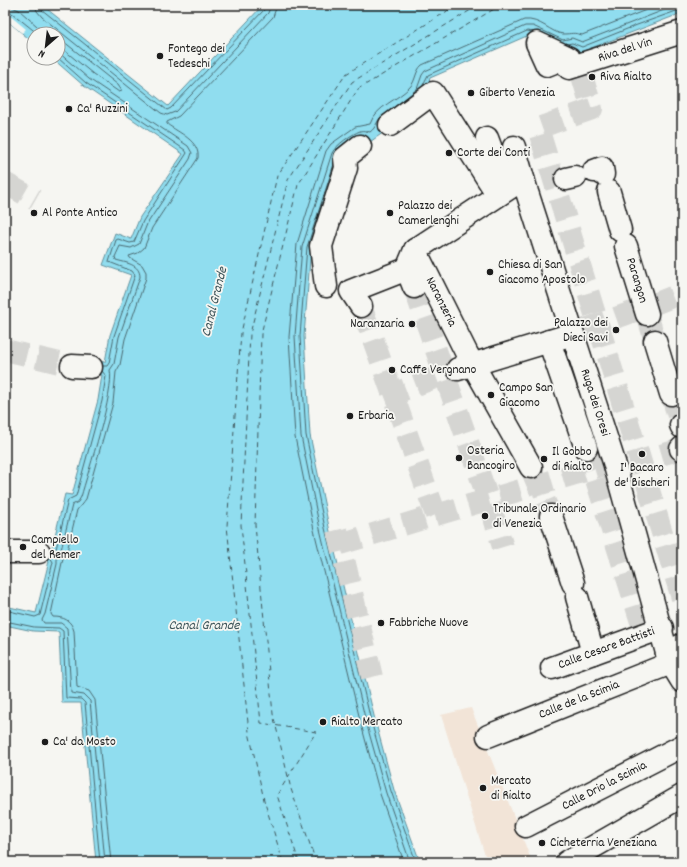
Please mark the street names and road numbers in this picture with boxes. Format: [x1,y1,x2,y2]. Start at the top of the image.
street label: Riva del Vin [596,33,655,68]
street label: Parangon [621,255,653,305]
street label: Naranzeria [420,274,462,331]
street label: Ruga dei Oresi [575,366,615,439]
street label: Calle Cesare Battisti [555,622,658,674]
street label: Calle de la Scimia [536,675,623,724]
street label: Calle Drio la Scimia [559,756,651,816]

